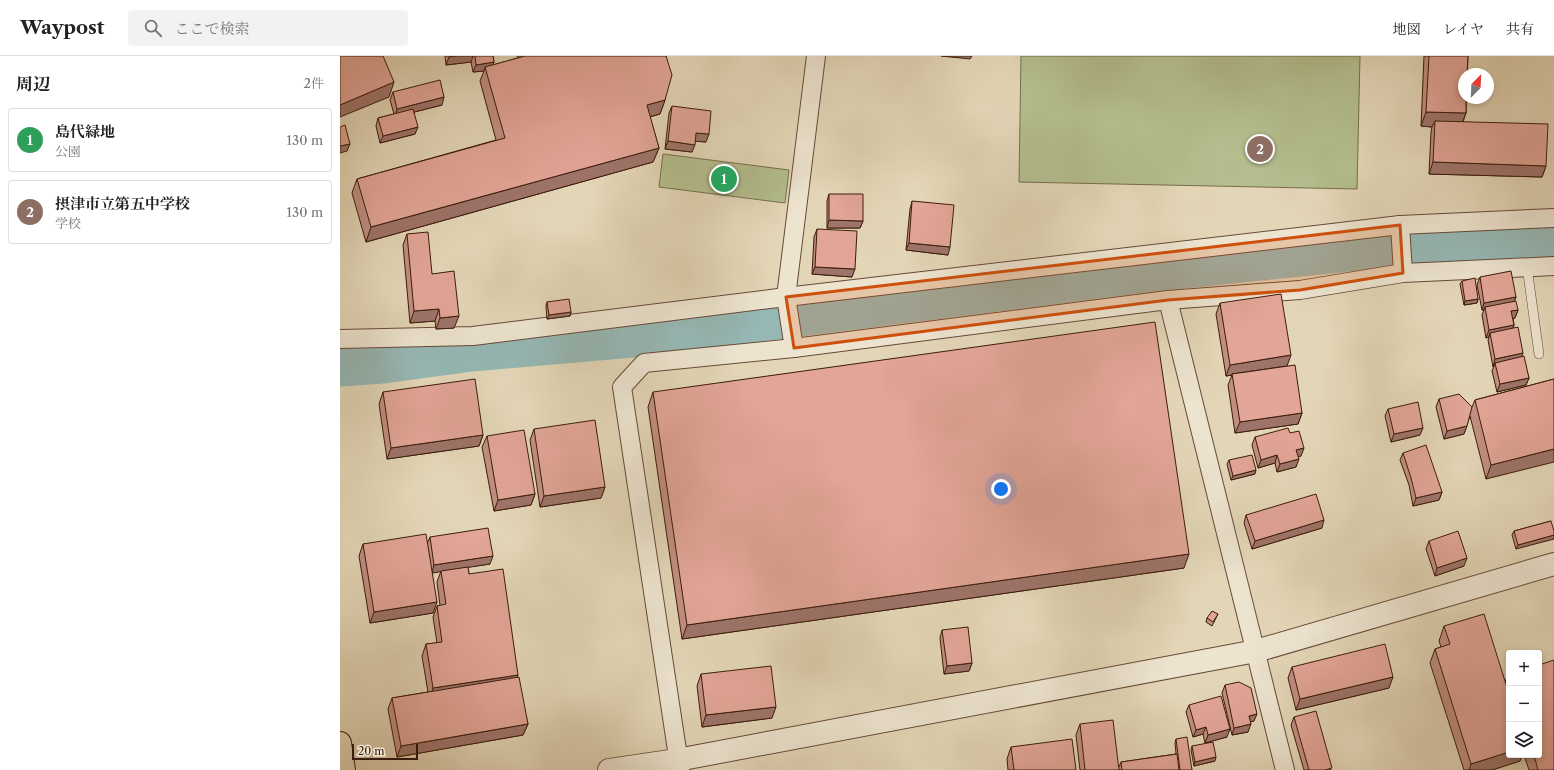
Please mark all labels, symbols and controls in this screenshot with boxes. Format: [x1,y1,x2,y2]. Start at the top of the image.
search box [128,10,408,46]
text: Waypost [20,16,104,39]
icon: search [142,17,164,39]
text: ここで検索 [174,19,249,38]
text: 地図 [1393,20,1421,38]
text: レイヤ [1443,20,1484,38]
text: 共有 [1506,20,1534,38]
north arrow [1458,68,1494,104]
text: 周辺 [16,74,50,94]
text: 2件 [304,75,324,91]
text: 島代緑地 [55,122,115,141]
text: 1 [27,132,33,148]
text: 130 m [287,132,323,148]
pin: 2 [1247,134,1273,164]
text: 公園 [55,143,81,159]
pin: 1 [711,164,737,194]
text: 摂津市立第五中学校 [55,194,190,213]
text: 2 [26,204,34,220]
text: 130 m [287,204,323,220]
text: 学校 [55,215,81,231]
your location [991,479,1011,499]
map controls [1506,650,1542,758]
button: + [1506,650,1542,686]
button: − [1506,686,1542,722]
button: layers [1506,722,1542,758]
scale bar [352,742,418,761]
text: 20 m [358,744,384,758]

